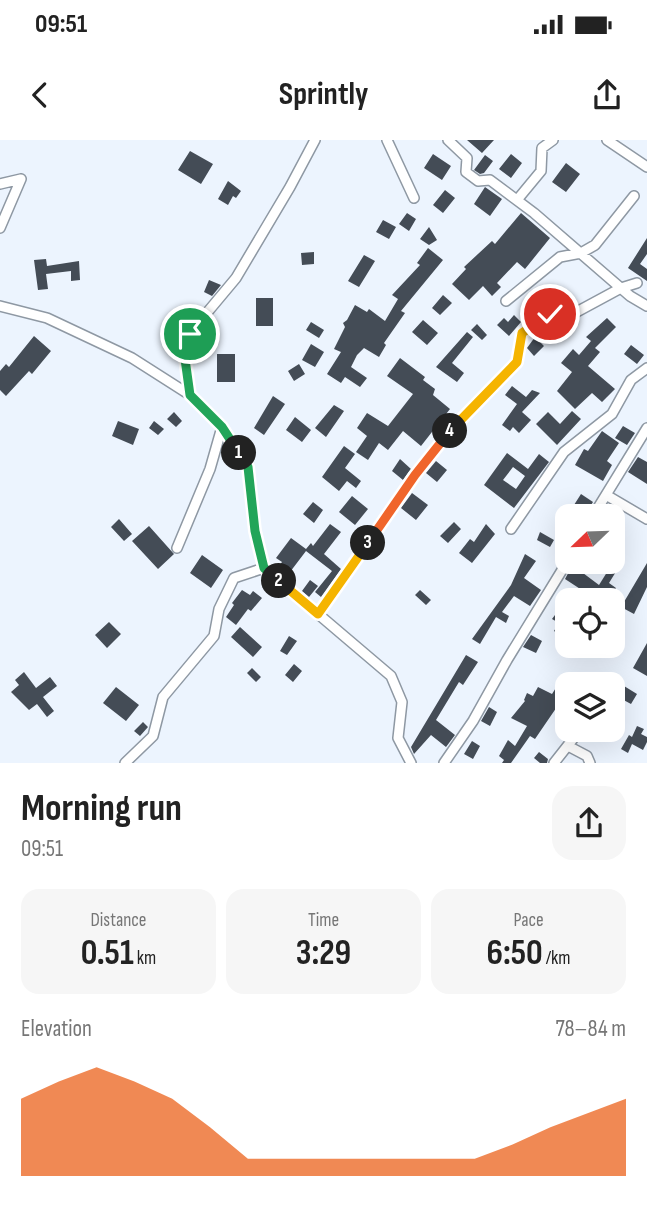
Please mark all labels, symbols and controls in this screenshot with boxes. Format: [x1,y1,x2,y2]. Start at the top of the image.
text: 09:51 [35,9,87,40]
text: Sprintly [279,75,368,114]
icon: back [21,76,59,114]
icon: share [588,76,626,114]
pin [520,284,580,344]
icon: check [531,295,569,333]
pin [160,304,220,364]
icon: arrive [171,315,209,353]
pin: 4 [433,414,468,448]
text: 4 [445,419,454,442]
pin: 1 [222,436,256,470]
text: 1 [235,441,242,464]
north arrow [555,504,625,574]
map controls [555,504,625,742]
pin: 3 [350,526,386,560]
text: 3 [363,531,372,554]
pin: 2 [262,564,296,598]
text: 2 [274,569,283,592]
button: locate [555,588,625,658]
button: layers [555,672,625,742]
text: Morning run [21,786,182,831]
button: share [552,786,626,860]
text: 09:51 [21,835,63,863]
text: Distance [90,909,147,932]
text: Time [308,909,339,932]
text: Pace [513,909,544,932]
text: 0.51 [81,932,134,975]
text: 3:29 [296,932,351,975]
text: 6:50 [486,932,543,975]
text: km [134,947,156,970]
text: /km [543,947,571,970]
text: Elevation [21,1015,92,1043]
text: 78–84 m [555,1015,626,1043]

